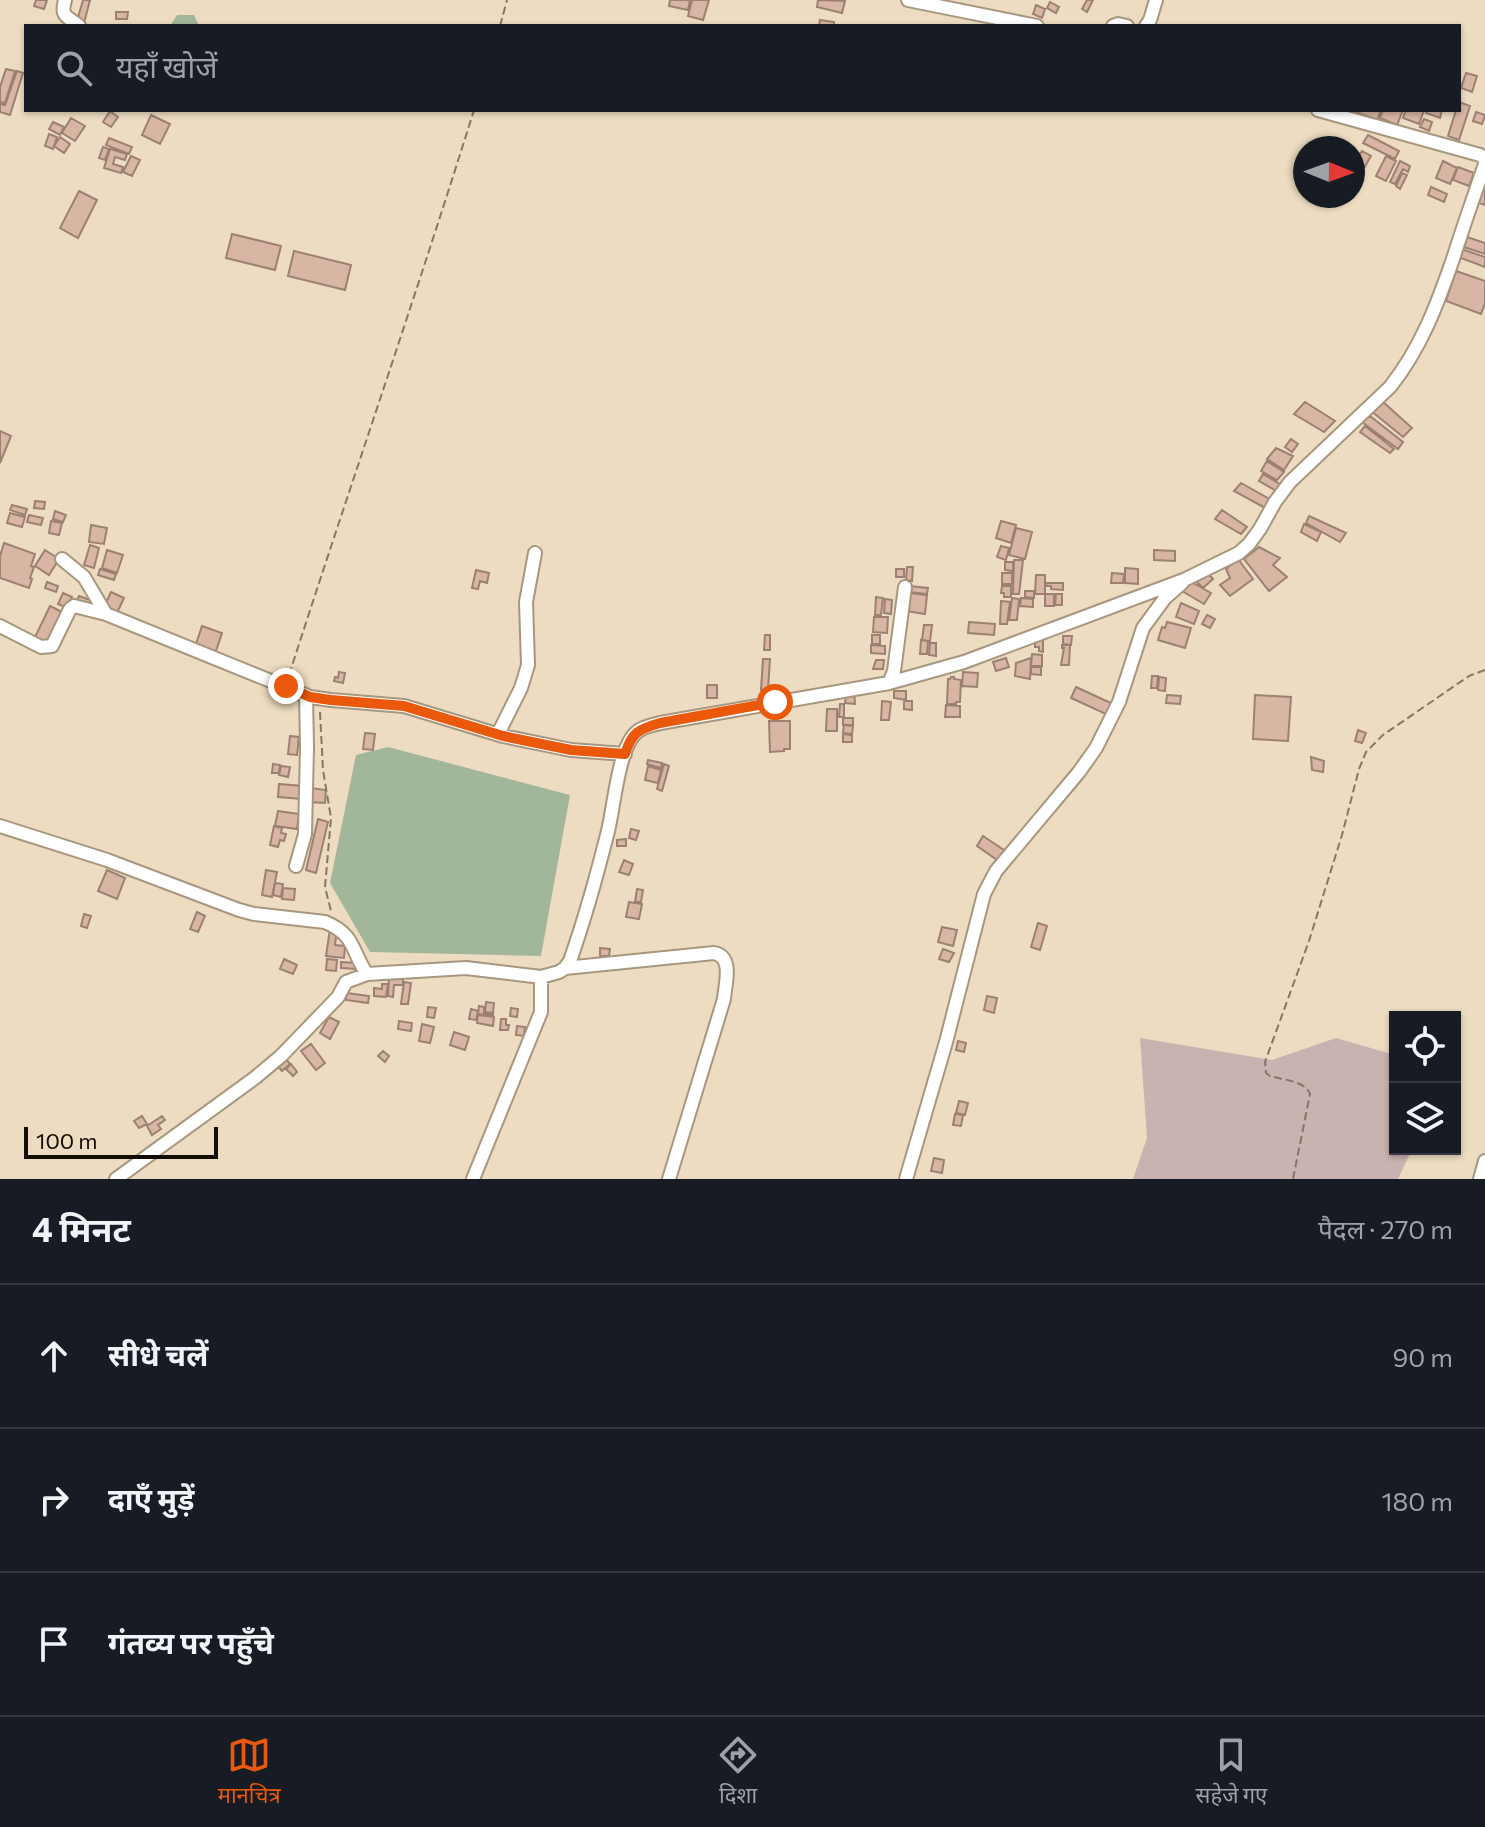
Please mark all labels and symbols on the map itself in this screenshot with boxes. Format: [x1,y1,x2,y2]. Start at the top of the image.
north arrow [1293,136,1365,208]
route end [268,668,304,704]
route start [757,684,793,720]
scale bar [24,1123,218,1159]

